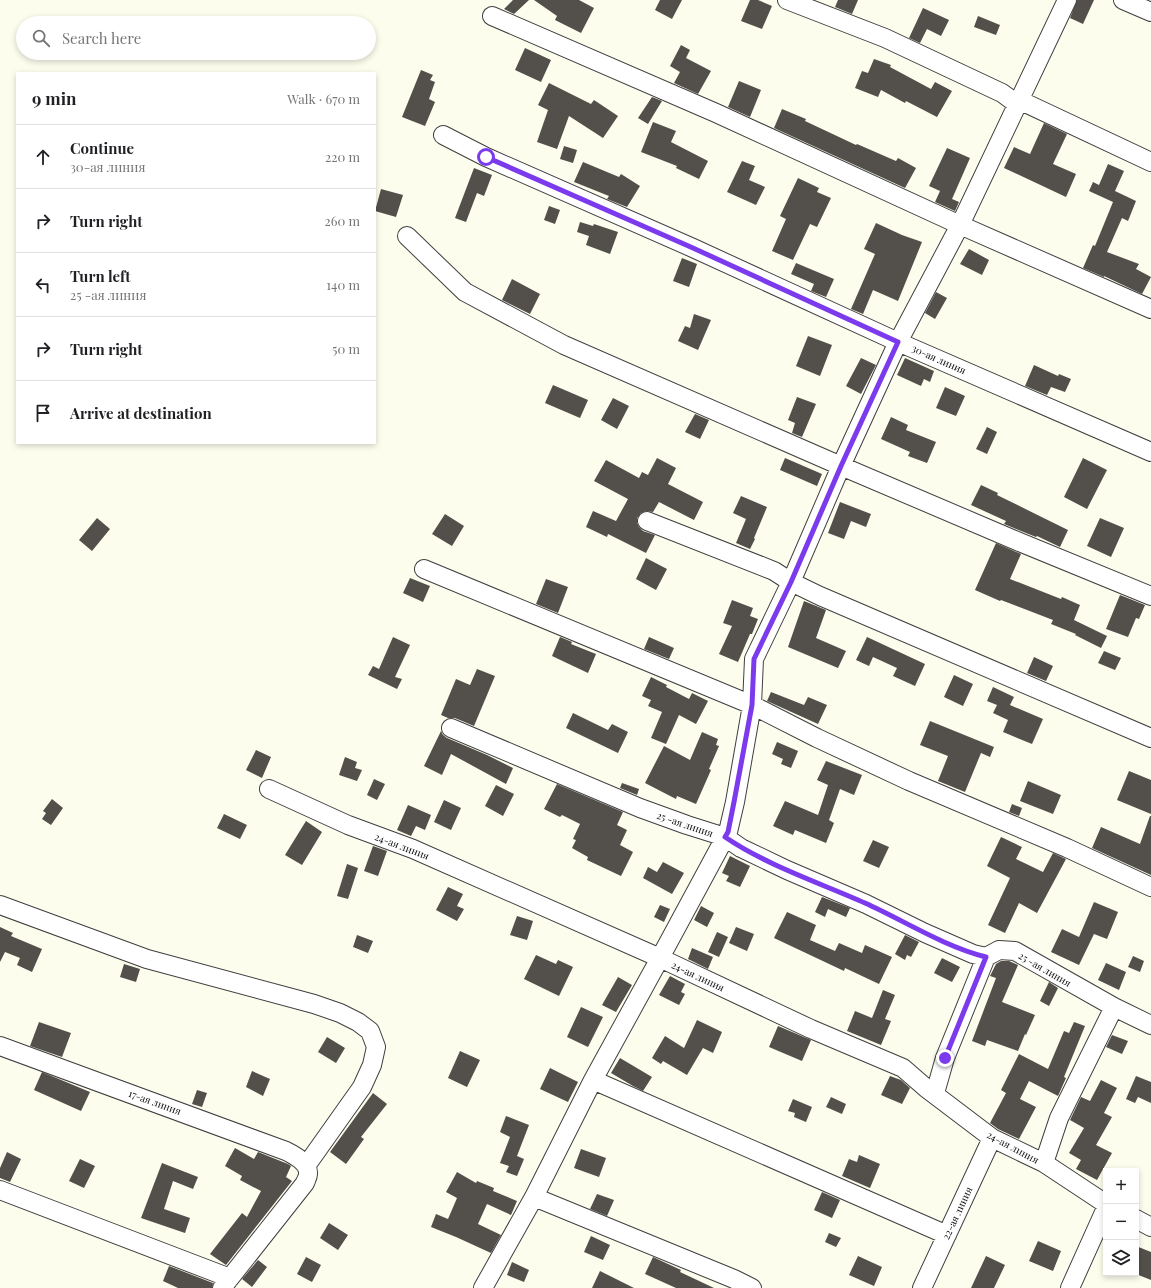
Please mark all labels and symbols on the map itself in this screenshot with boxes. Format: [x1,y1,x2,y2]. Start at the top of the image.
route start [477,148,495,166]
street label: 30-ая линия [910,341,969,377]
street label: 25 -ая линия [655,808,716,840]
street label: 24-ая линия [373,829,432,863]
street label: 25 -ая линия [1016,948,1074,990]
street label: 24-ая линия [669,958,727,995]
route end [936,1049,954,1067]
street label: 17-ая линия [127,1086,184,1118]
street label: 24-ая линия [984,1127,1042,1167]
street label: 22-ая линия [939,1184,976,1242]

